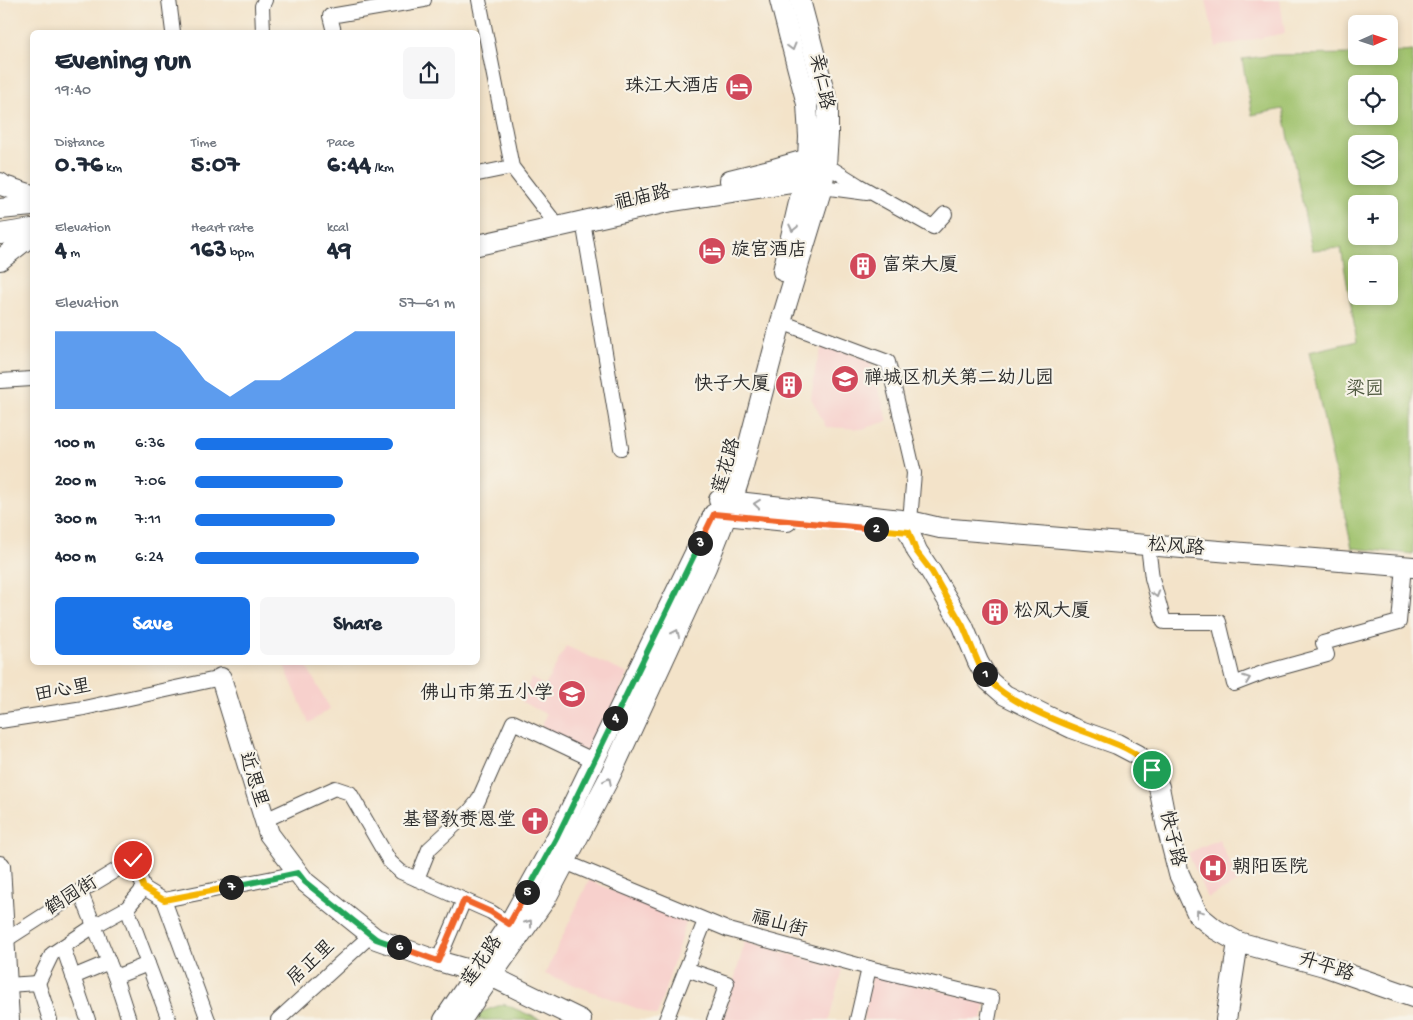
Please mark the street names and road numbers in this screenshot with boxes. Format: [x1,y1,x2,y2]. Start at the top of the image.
street label: 亲仁路 [803,52,838,112]
street label: 祖庙路 [612,180,673,217]
street label: 莲花路 [708,435,747,497]
street label: 松风路 [1147,533,1205,562]
street label: 田心里 [33,676,93,708]
street label: 近思里 [233,749,272,811]
street label: 快子路 [1153,808,1190,869]
street label: 鹤园街 [41,871,102,922]
street label: 福山街 [748,907,810,943]
street label: 莲花路 [457,931,508,992]
street label: 居正里 [283,936,341,992]
street label: 升平路 [1295,947,1357,988]

